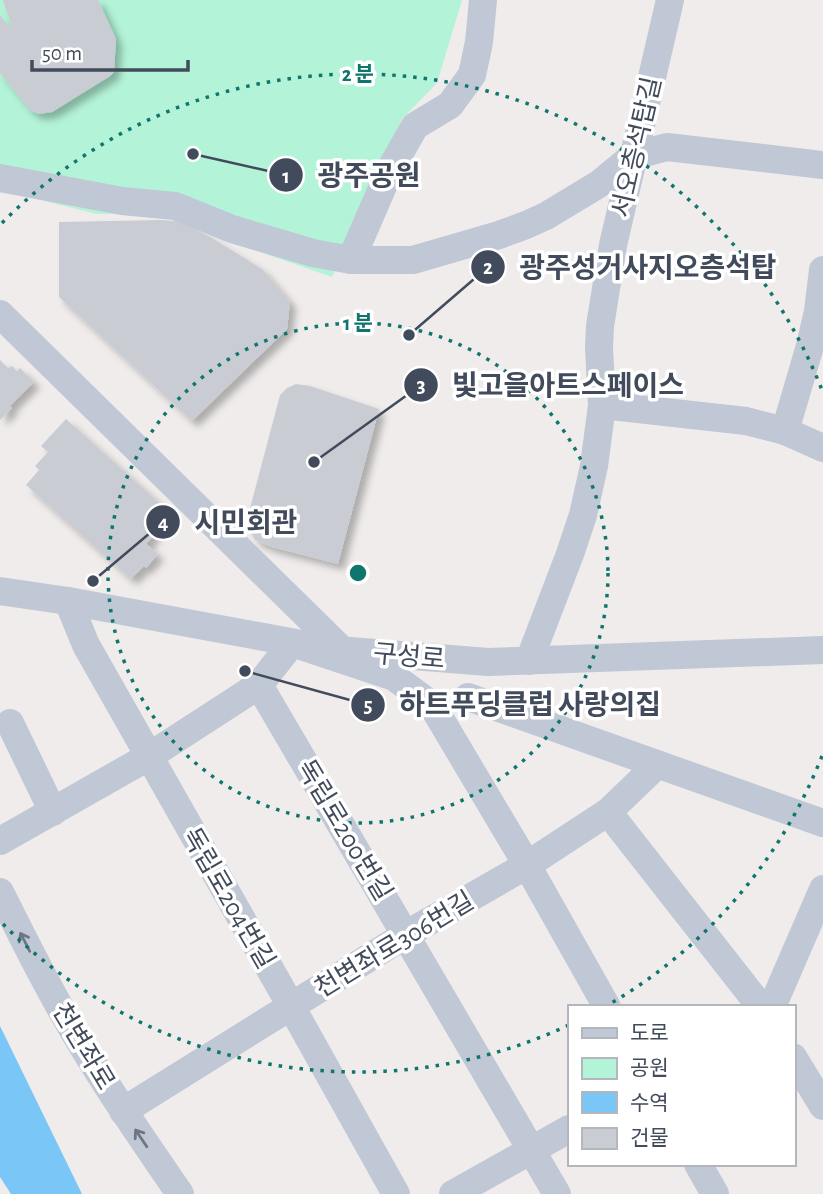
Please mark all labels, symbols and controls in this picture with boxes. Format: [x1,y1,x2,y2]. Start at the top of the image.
scale bar [32,28,187,72]
text: 50 m [42,43,82,64]
text: 2 분 [342,64,374,85]
street label: 서오층석탑길 [607,74,666,220]
callout: 광주공원 [269,151,435,200]
text: 광주공원 [317,161,421,191]
text: 1 [282,166,290,187]
callout: 광주성거사지오층석탑 [470,242,791,291]
text: 광주성거사지오층석탑 [519,253,777,283]
text: 2 [483,257,493,278]
text: 1 분 [343,313,373,334]
callout: 빛고을아트스페이스 [403,360,698,409]
text: 빛고을아트스페이스 [452,371,684,401]
text: 3 [416,375,426,396]
callout: 시민회관 [145,497,311,546]
text: 시민회관 [194,508,298,538]
text: 4 [158,512,168,533]
centre of rings [346,561,370,585]
street label: 구성로 [372,640,446,673]
callout: 하트푸딩클럽 사랑의집 [350,680,675,729]
text: 하트푸딩클럽 사랑의집 [399,690,661,720]
text: 5 [363,695,373,716]
street label: 독립로200번길 [292,755,397,905]
street label: 독립로204번길 [177,823,280,973]
street label: 천변좌로306번길 [310,886,478,1002]
one-way arrow [17,932,31,953]
street label: 천변좌로 [47,998,120,1094]
legend [568,1005,795,1166]
text: 도로 [630,1023,669,1044]
text: 공원 [630,1057,669,1079]
text: 수역 [630,1092,669,1114]
text: 건물 [630,1127,669,1149]
one-way arrow [134,1129,148,1148]

